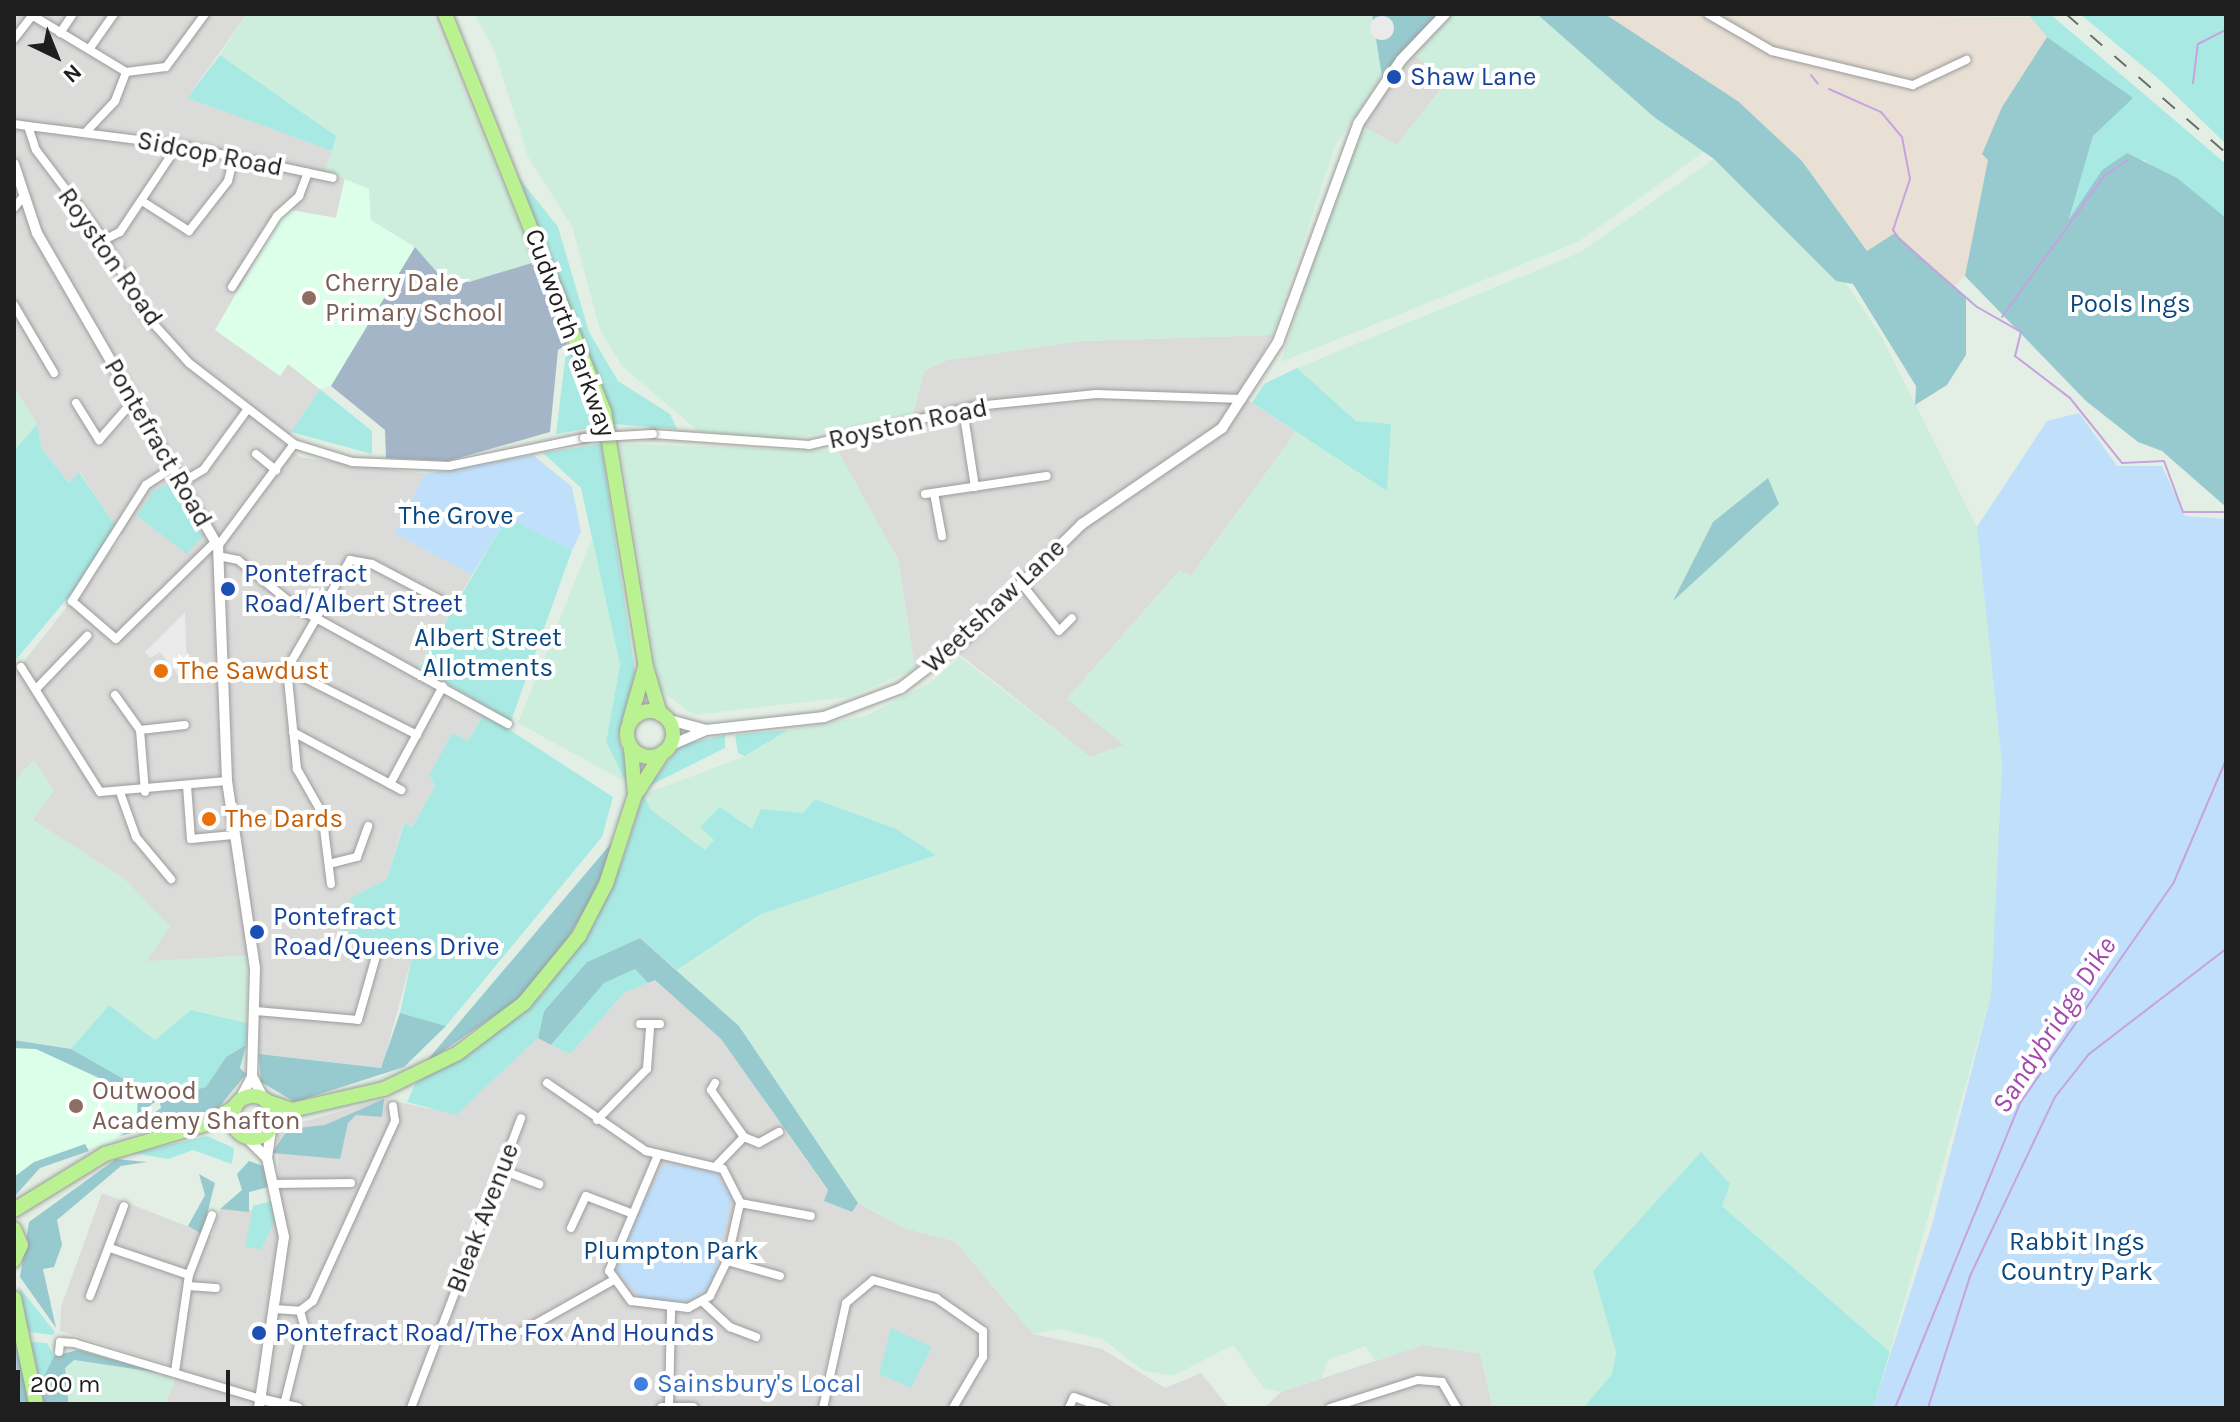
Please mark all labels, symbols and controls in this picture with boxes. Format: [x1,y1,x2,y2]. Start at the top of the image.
north arrow [16,16,96,96]
text: N [58,59,87,88]
place label: Shaw Lane [1410,61,1536,93]
marker: Shaw Lane [1385,68,1403,86]
street label: Sidcop Road [135,125,285,183]
street label: Royston Road [51,182,169,332]
street label: Cudworth Parkway [518,225,622,441]
place label: Cherry Dale Primary School [325,267,503,328]
park label: Pools Ings [2069,288,2191,320]
marker: Cherry Dale Primary School [300,289,318,307]
street label: Pontefract Road [97,353,219,533]
street label: Royston Road [826,392,990,456]
park label: The Grove [399,500,513,532]
street label: Weetshaw Lane [916,532,1072,680]
place label: Pontefract Road/Albert Street [244,558,463,620]
marker: Pontefract Road/Albert Street [219,580,237,598]
park label: Albert Street Allotments [414,622,562,684]
place label: The Sawdust [177,655,329,687]
marker: The Sawdust [152,662,170,680]
place label: The Dards [225,803,343,835]
marker: The Dards [200,810,218,828]
place label: Pontefract Road/Queens Drive [273,901,500,962]
marker: Pontefract Road/Queens Drive [248,923,266,941]
water label: Sandybridge Dike [1985,931,2123,1119]
place label: Outwood Academy Shafton [92,1075,300,1136]
marker: Outwood Academy Shafton [67,1097,85,1115]
street label: Bleak Avenue [440,1139,526,1297]
park label: Rabbit Ings Country Park [2001,1226,2153,1288]
park label: Plumpton Park [583,1235,759,1267]
place label: Pontefract Road/The Fox And Hounds [275,1317,715,1349]
marker: Pontefract Road/The Fox And Hounds [250,1324,268,1342]
scale bar [20,1354,234,1404]
place label: Sainsbury's Local [657,1368,862,1400]
text: 200 m [30,1370,101,1398]
marker: Sainsbury's Local [632,1375,650,1393]

